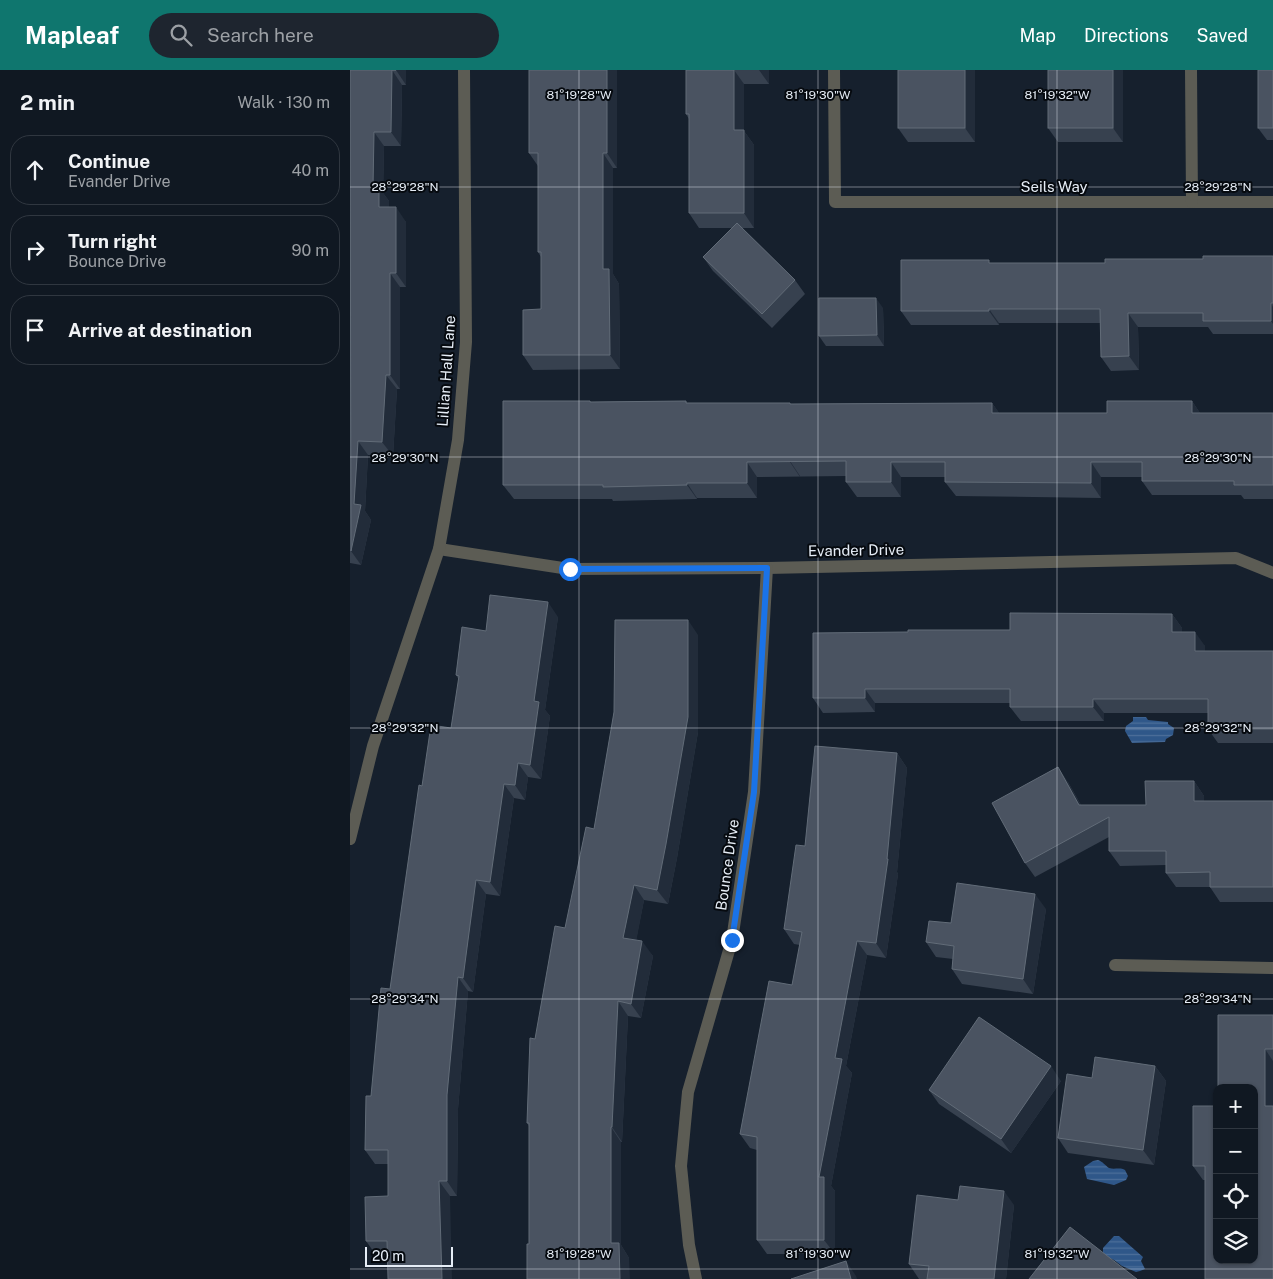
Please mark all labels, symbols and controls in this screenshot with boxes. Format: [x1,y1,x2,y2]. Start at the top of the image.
search box [149,13,499,58]
text: Mapleaf [25,21,119,49]
icon: search [167,21,195,49]
text: Search here [207,24,314,46]
text: Map [1019,25,1056,46]
text: Directions [1084,25,1169,46]
text: Saved [1197,25,1248,46]
text: 81°19'28"W [546,88,612,102]
text: 81°19'30"W [786,88,851,102]
text: 81°19'32"W [1025,88,1090,102]
text: 2 min [20,90,75,115]
text: Walk · 130 m [237,93,330,112]
text: Continue [68,150,150,172]
icon: ahead [21,156,49,184]
text: 40 m [291,161,329,180]
text: Evander Drive [68,172,171,191]
street label: Seils Way [1020,178,1088,195]
text: 28°29'28"N [371,180,439,194]
text: 28°29'28"N [1184,180,1252,194]
text: Turn right [68,230,157,252]
icon: right [21,236,49,264]
text: 90 m [292,241,329,260]
text: Bounce Drive [68,252,166,271]
street label: Lillian Hall Lane [434,315,458,427]
icon: arrive [21,316,49,344]
text: Arrive at destination [68,319,252,341]
text: 28°29'30"N [371,451,439,465]
text: 28°29'30"N [1184,451,1252,465]
street label: Evander Drive [808,541,904,559]
route start [559,558,582,581]
text: 28°29'32"N [372,721,438,735]
text: 28°29'32"N [1185,721,1251,735]
street label: Bounce Drive [712,818,742,912]
route end [721,929,744,952]
text: 28°29'34"N [371,992,439,1006]
text: 28°29'34"N [1184,992,1252,1006]
map controls [1213,1084,1258,1264]
button: + [1213,1084,1258,1129]
button: − [1213,1129,1258,1174]
button: locate [1213,1174,1258,1219]
button: layers [1213,1219,1258,1264]
scale bar [365,1244,452,1267]
text: 81°19'28"W [546,1247,612,1261]
text: 81°19'30"W [786,1247,851,1261]
text: 81°19'32"W [1025,1247,1090,1261]
text: 20 m [372,1248,404,1264]

